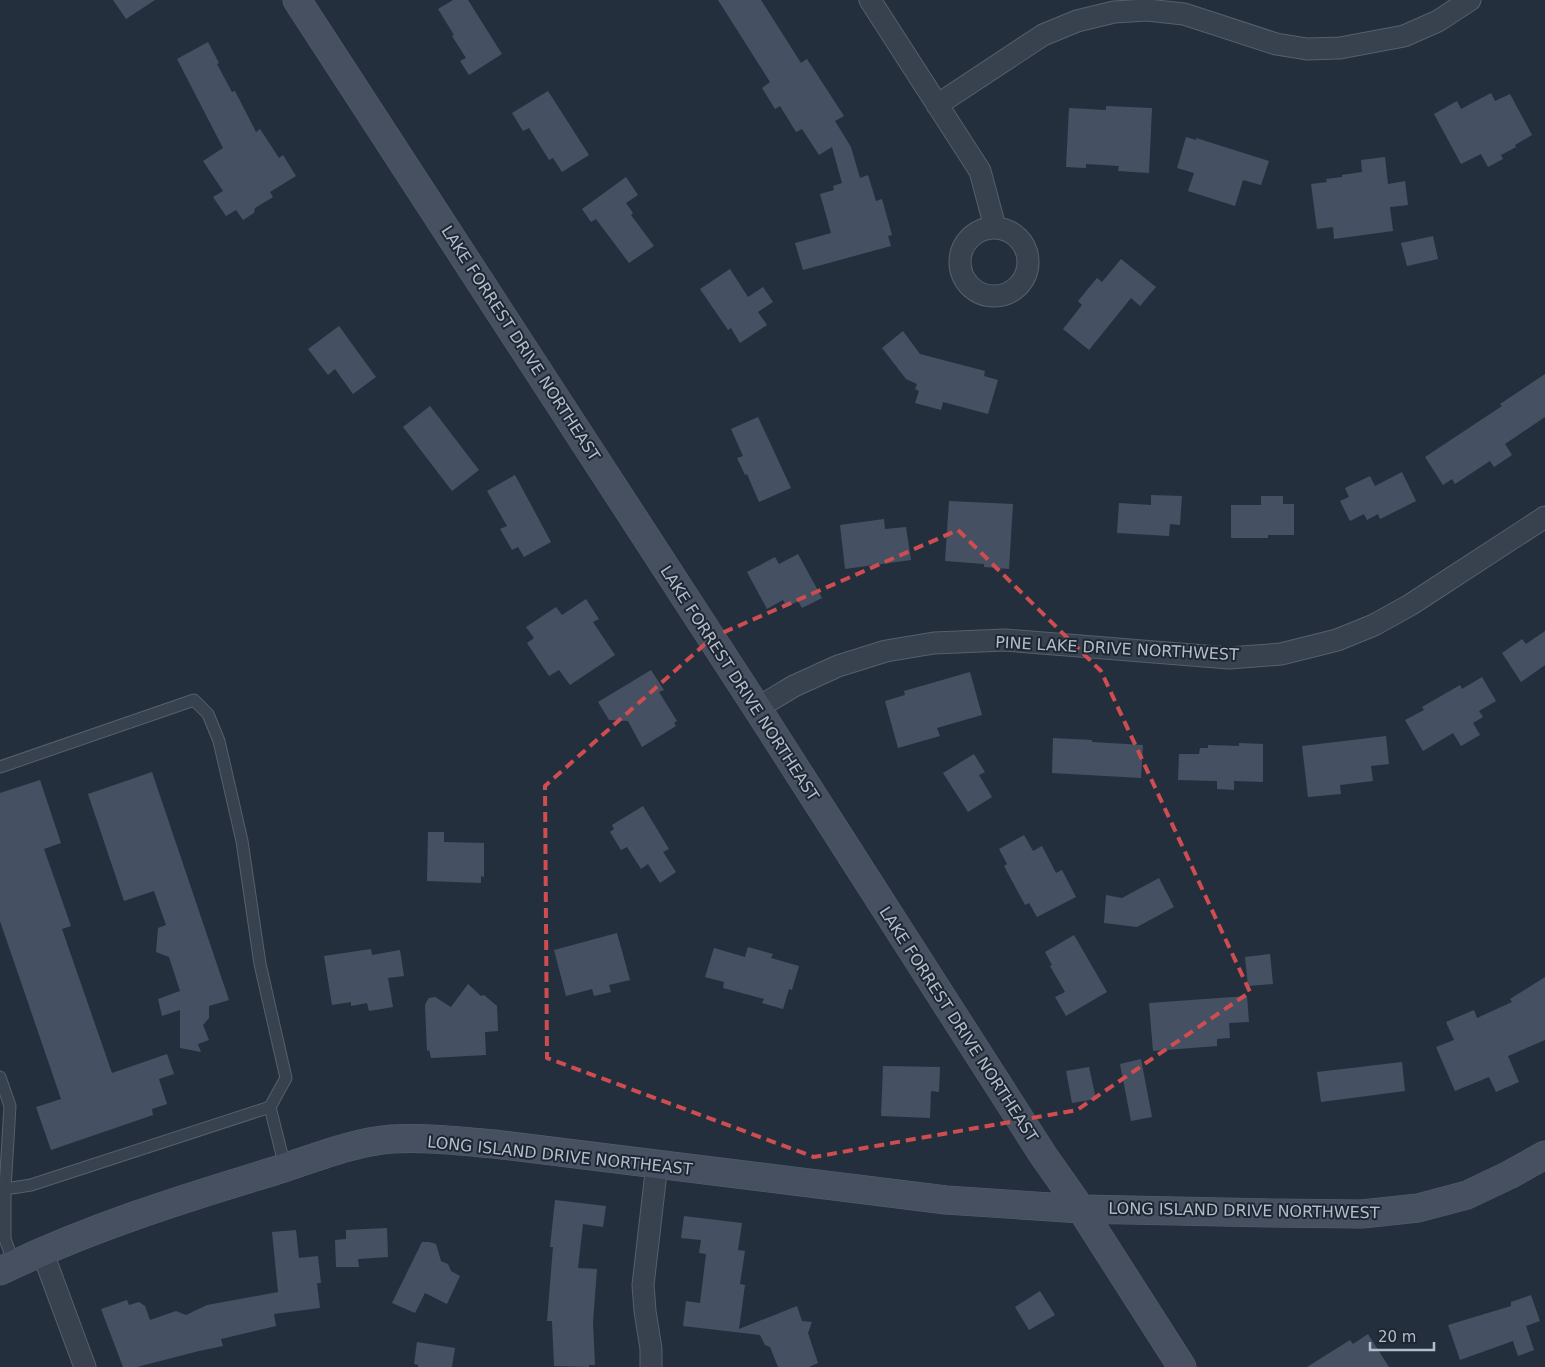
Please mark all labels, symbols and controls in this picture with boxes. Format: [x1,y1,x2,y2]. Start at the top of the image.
street label: LAKE FORREST DRIVE NORTHEAST [437,222,604,465]
street label: LAKE FORREST DRIVE NORTHEAST [656,562,823,805]
street label: PINE LAKE DRIVE NORTHWEST [995,633,1239,664]
street label: LAKE FORREST DRIVE NORTHEAST [875,903,1042,1146]
street label: LONG ISLAND DRIVE NORTHEAST [426,1132,694,1179]
street label: LONG ISLAND DRIVE NORTHWEST [1108,1199,1380,1222]
scale bar [1370,1320,1434,1352]
text: 20 m [1378,1328,1416,1346]

